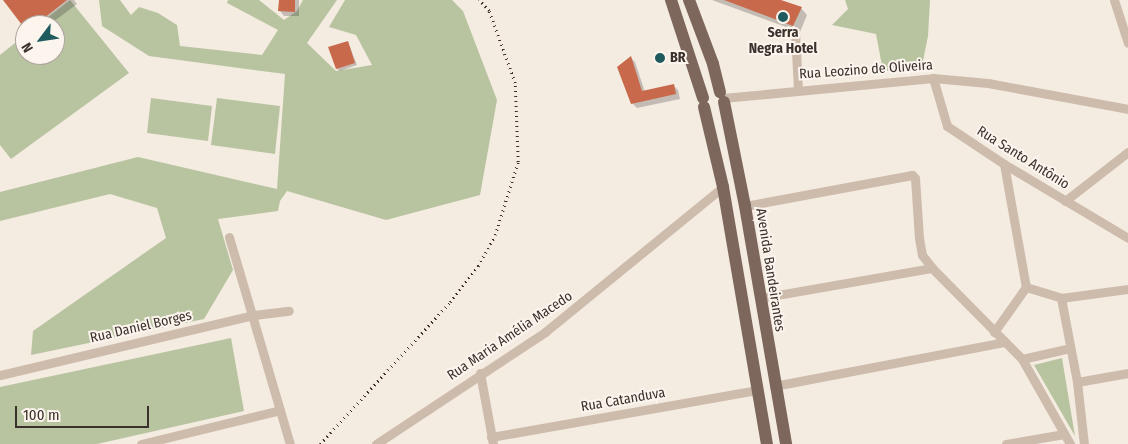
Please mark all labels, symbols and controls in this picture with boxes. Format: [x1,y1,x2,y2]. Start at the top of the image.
marker: Serra Negra Hotel [777,11,789,23]
north arrow [15,15,65,65]
place label: Serra Negra Hotel [749,25,817,58]
text: N [18,40,37,55]
place label: BR [670,50,686,66]
marker: BR [654,52,666,64]
street label: Rua Leozino de Oliveira [799,57,933,83]
street label: Rua Santo Antônio [974,123,1072,193]
street label: Avenida Bandeirantes [752,207,788,333]
street label: Rua Maria Amélia Macedo [444,288,576,384]
street label: Rua Daniel Borges [89,307,193,347]
street label: Rua Catanduva [580,384,666,416]
scale bar [18,396,151,428]
text: 100 m [23,406,60,424]

